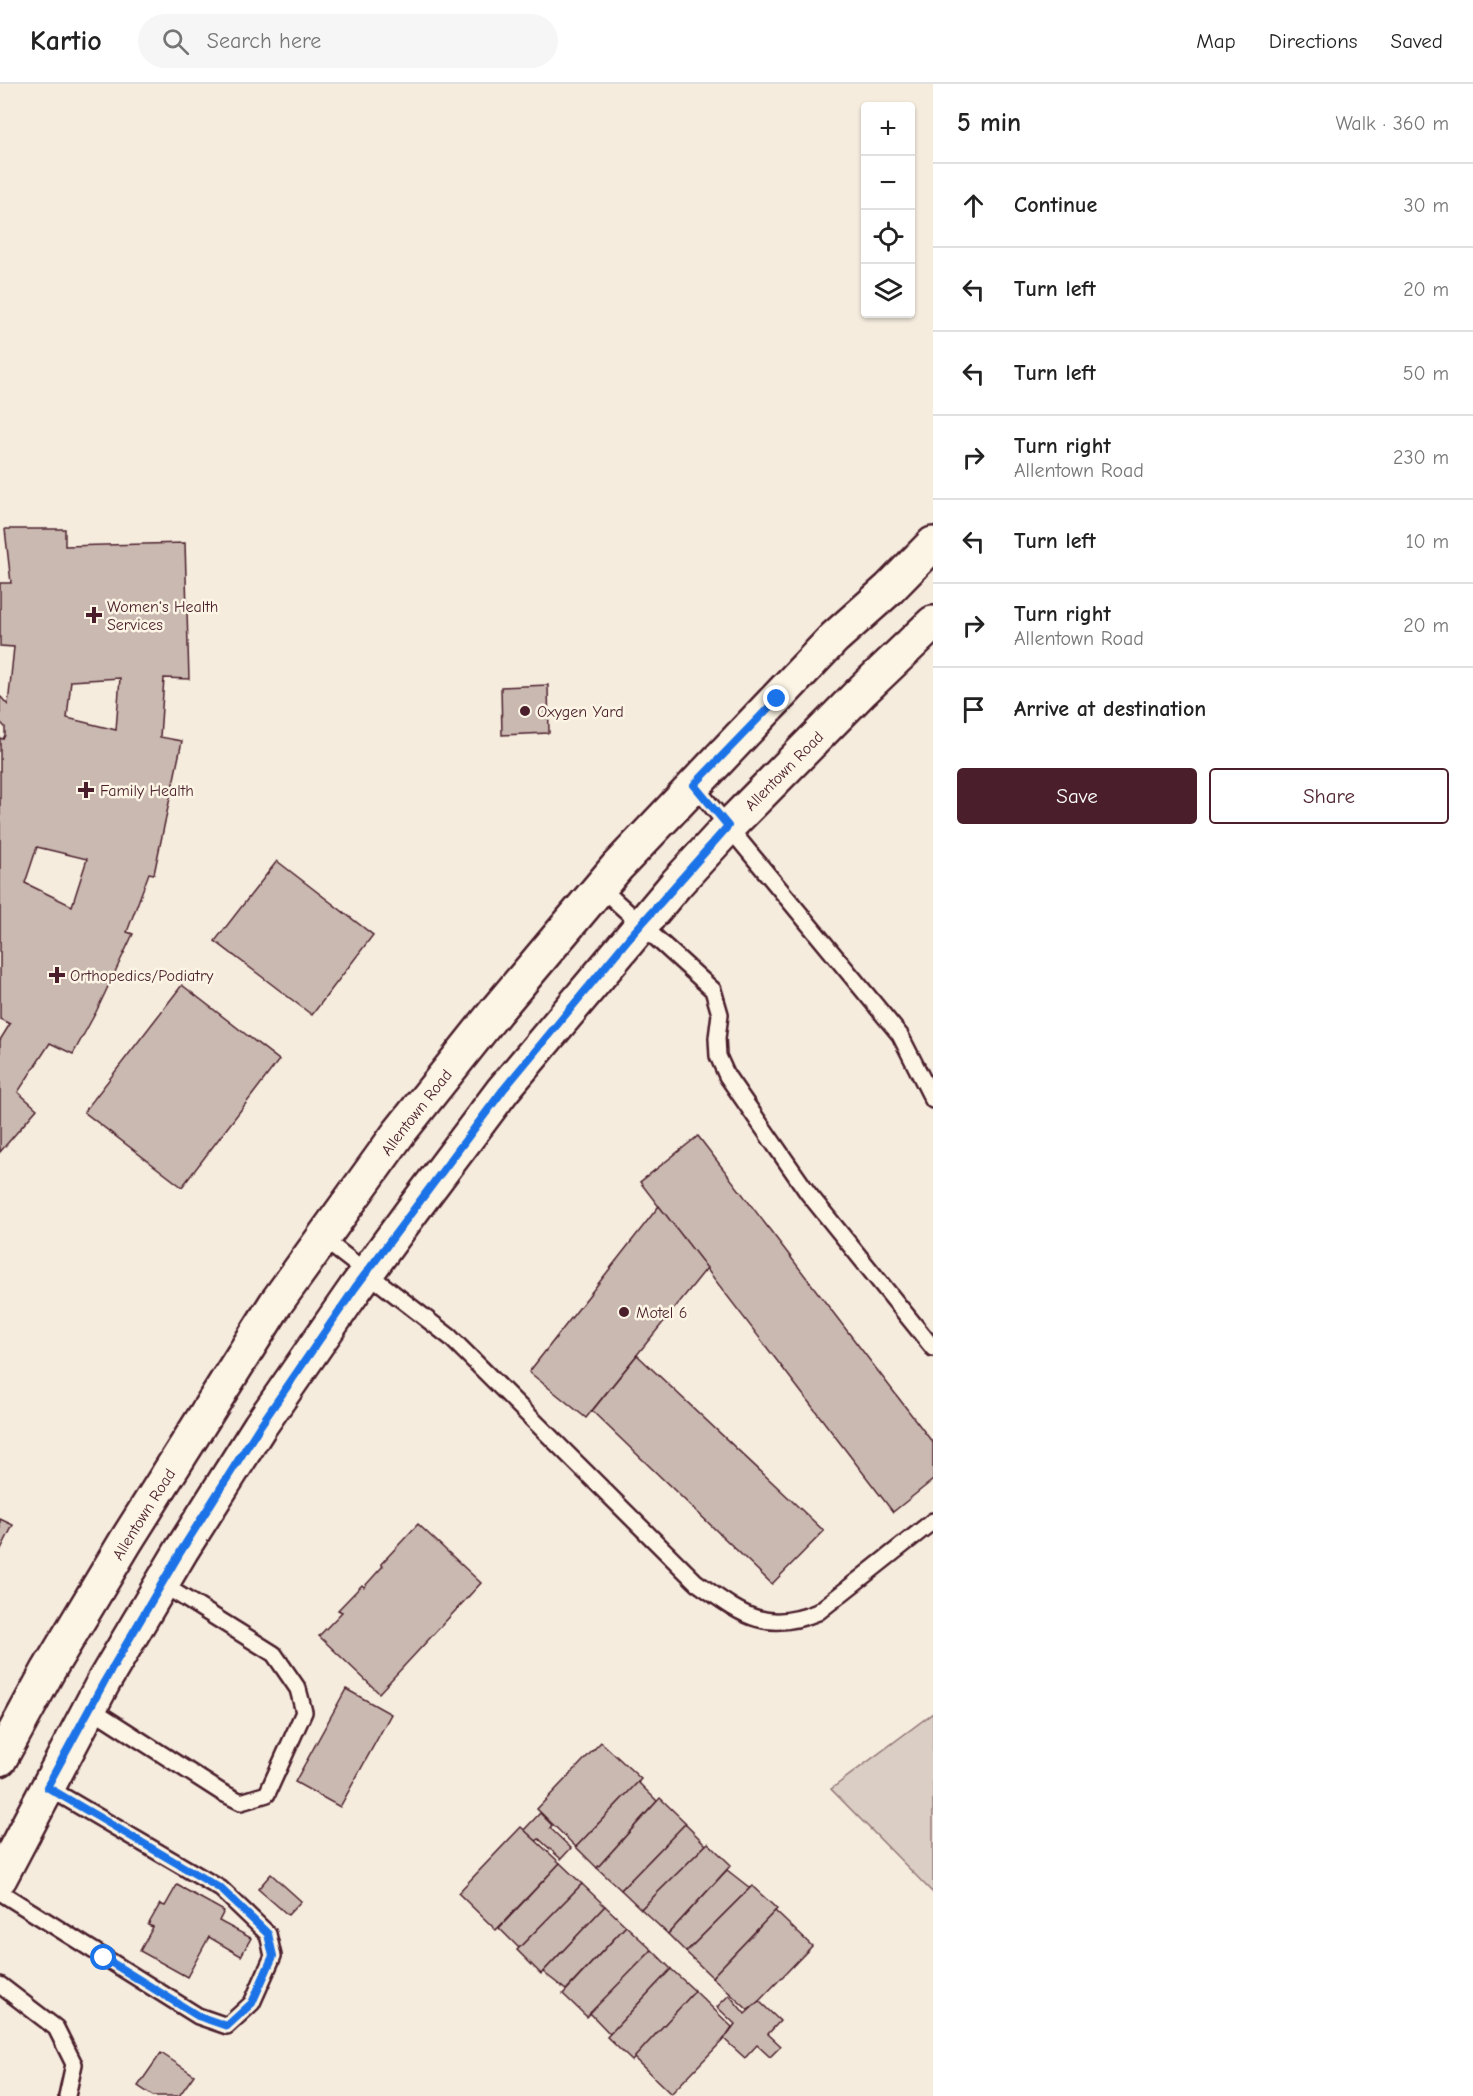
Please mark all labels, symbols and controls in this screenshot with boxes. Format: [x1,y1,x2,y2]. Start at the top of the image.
search box [138,14,558,68]
text: Kartio [30,25,102,57]
icon: search [159,25,192,58]
text: Search here [207,28,321,54]
text: Map [1196,29,1236,53]
text: Directions [1269,29,1358,53]
text: Saved [1391,29,1443,53]
map controls [861,102,915,318]
button: + [861,102,915,156]
text: 5 min [957,108,1021,138]
text: Walk · 360 m [1335,112,1449,135]
button: − [861,156,915,210]
icon: ahead [957,189,990,222]
text: Continue [1014,192,1097,218]
text: 30 m [1403,194,1449,217]
button: locate [861,210,915,264]
button: layers [861,264,915,318]
icon: left [957,273,990,306]
text: Turn left [1014,276,1096,302]
text: 20 m [1403,278,1449,301]
icon: left [957,357,990,390]
text: Turn left [1014,360,1096,386]
text: 50 m [1403,362,1449,385]
text: Turn right [1014,433,1111,459]
icon: right [957,441,990,474]
text: 230 m [1393,446,1449,469]
text: Allentown Road [1014,459,1144,482]
icon: left [957,525,990,558]
text: Turn left [1014,528,1096,554]
text: 10 m [1406,530,1449,553]
place label: Women's Health Services [107,598,218,634]
text: Turn right [1014,601,1111,627]
marker: Women's Health Services [85,606,103,624]
icon: right [957,609,990,642]
text: 20 m [1403,614,1449,637]
text: Allentown Road [1014,627,1144,650]
route end [763,685,789,711]
icon: arrive [957,693,990,726]
text: Arrive at destination [1014,696,1206,722]
place label: Oxygen Yard [537,703,624,721]
marker: Oxygen Yard [518,704,532,718]
street label: Allentown Road [742,728,827,815]
button: Save [957,768,1197,824]
button: Share [1209,768,1449,824]
marker: Family Health [77,781,95,799]
place label: Family Health [100,782,194,800]
marker: Orthopedics/Podiatry [48,966,66,984]
place label: Orthopedics/Podiatry [70,967,214,985]
street label: Allentown Road [378,1066,456,1159]
place label: Motel 6 [636,1304,687,1322]
marker: Motel 6 [617,1305,631,1319]
street label: Allentown Road [109,1466,179,1563]
route start [90,1944,116,1970]

